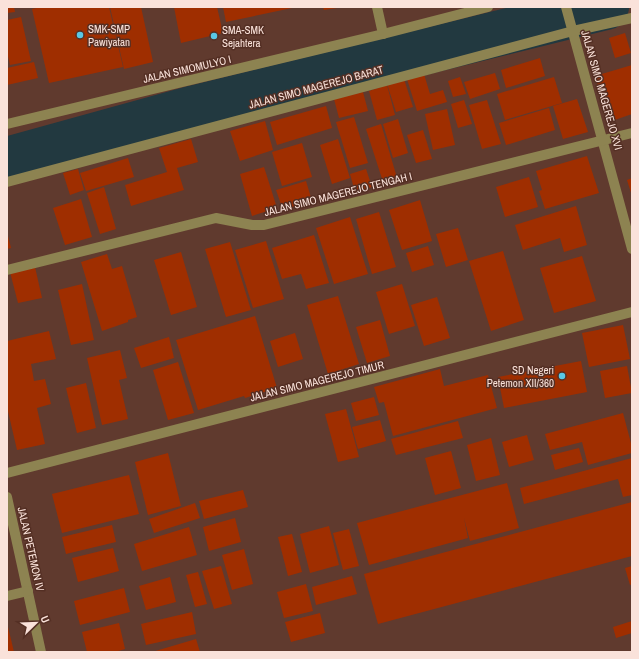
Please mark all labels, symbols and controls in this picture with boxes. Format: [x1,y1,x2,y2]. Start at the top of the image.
place label: SMK-SMP Pawiyatan [88,22,130,49]
place label: SMA-SMK Sejahtera [222,23,264,50]
street label: JALAN SIMO MAGEREJO XVI [578,29,626,151]
marker: SMK-SMP Pawiyatan [75,30,85,40]
marker: SMA-SMK Sejahtera [209,31,219,41]
street label: JALAN SIMOMULYO I [142,52,232,86]
street label: JALAN SIMO MAGEREJO BARAT [247,62,385,112]
street label: JALAN SIMO MAGEREJO TENGAH I [263,169,413,219]
street label: JALAN SIMO MAGEREJO TIMUR [249,357,386,404]
place label: SD Negeri Petemon XII/360 [487,363,554,390]
marker: SD Negeri Petemon XII/360 [557,371,567,381]
street label: JALAN PETEMON IV [14,505,48,593]
north arrow [16,603,56,643]
text: U [37,613,53,625]

